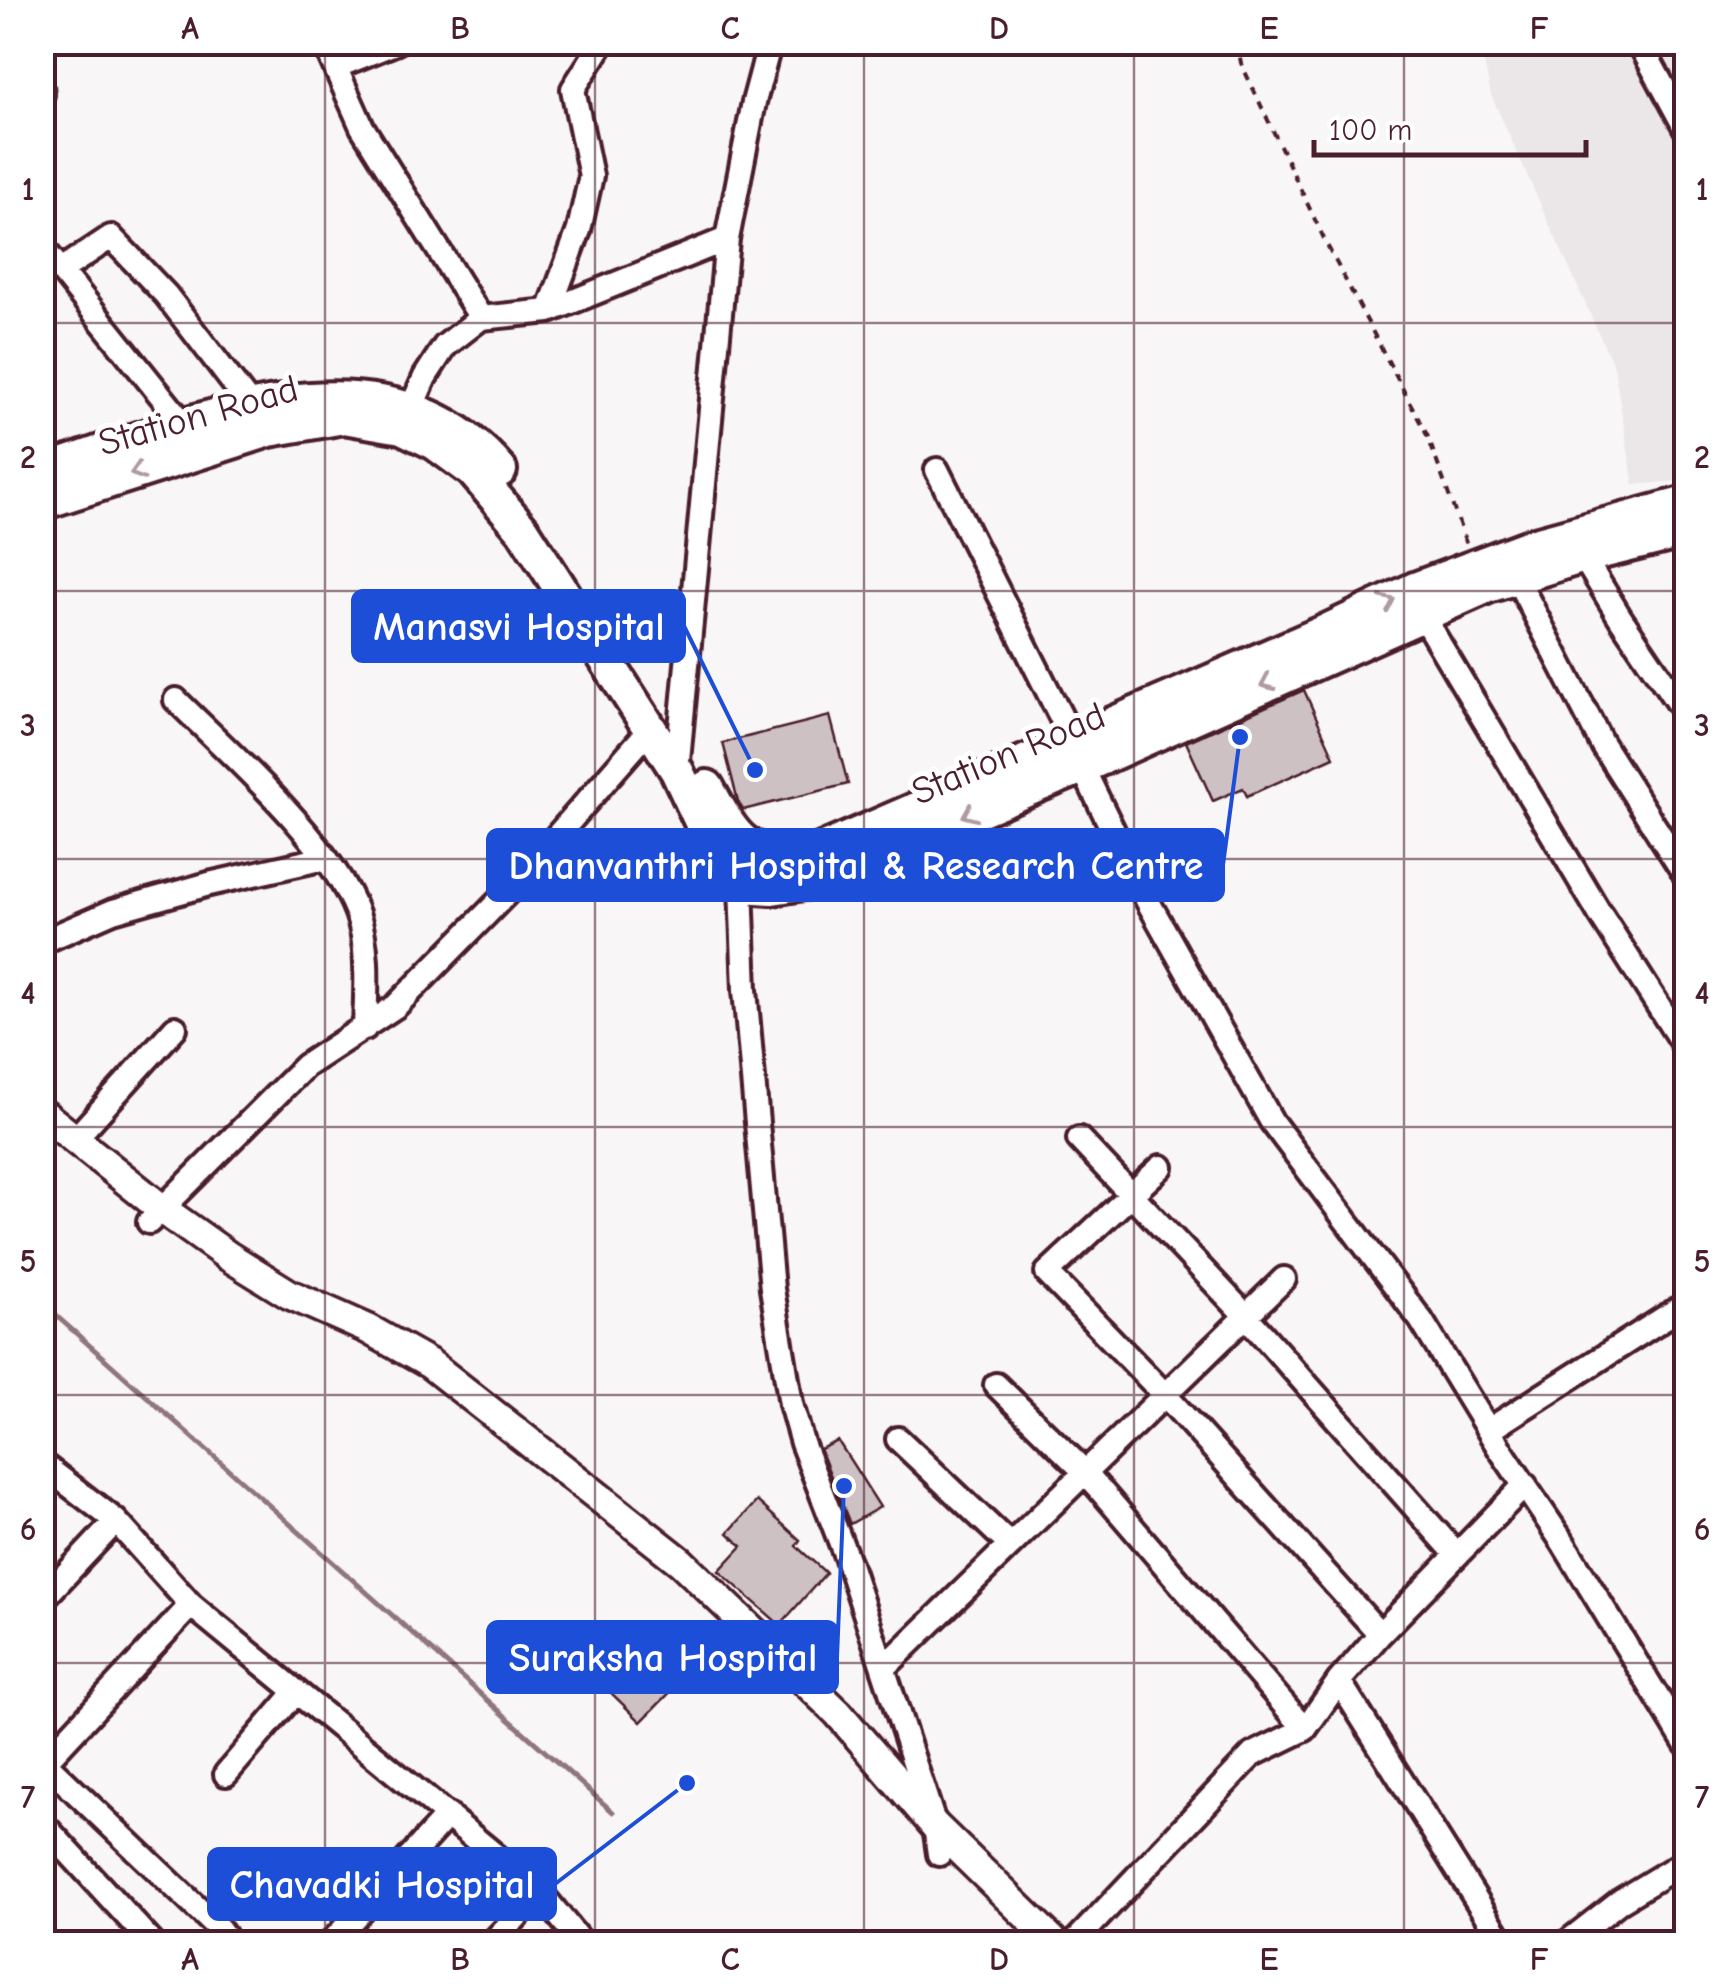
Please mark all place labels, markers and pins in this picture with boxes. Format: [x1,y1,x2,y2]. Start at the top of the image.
callout: Manasvi Hospital [353,591,684,661]
callout: Dhanvanthri Hospital & Research Centre [488,830,1223,900]
callout: Suraksha Hospital [488,1622,837,1692]
callout: Chavadki Hospital [209,1849,555,1919]

